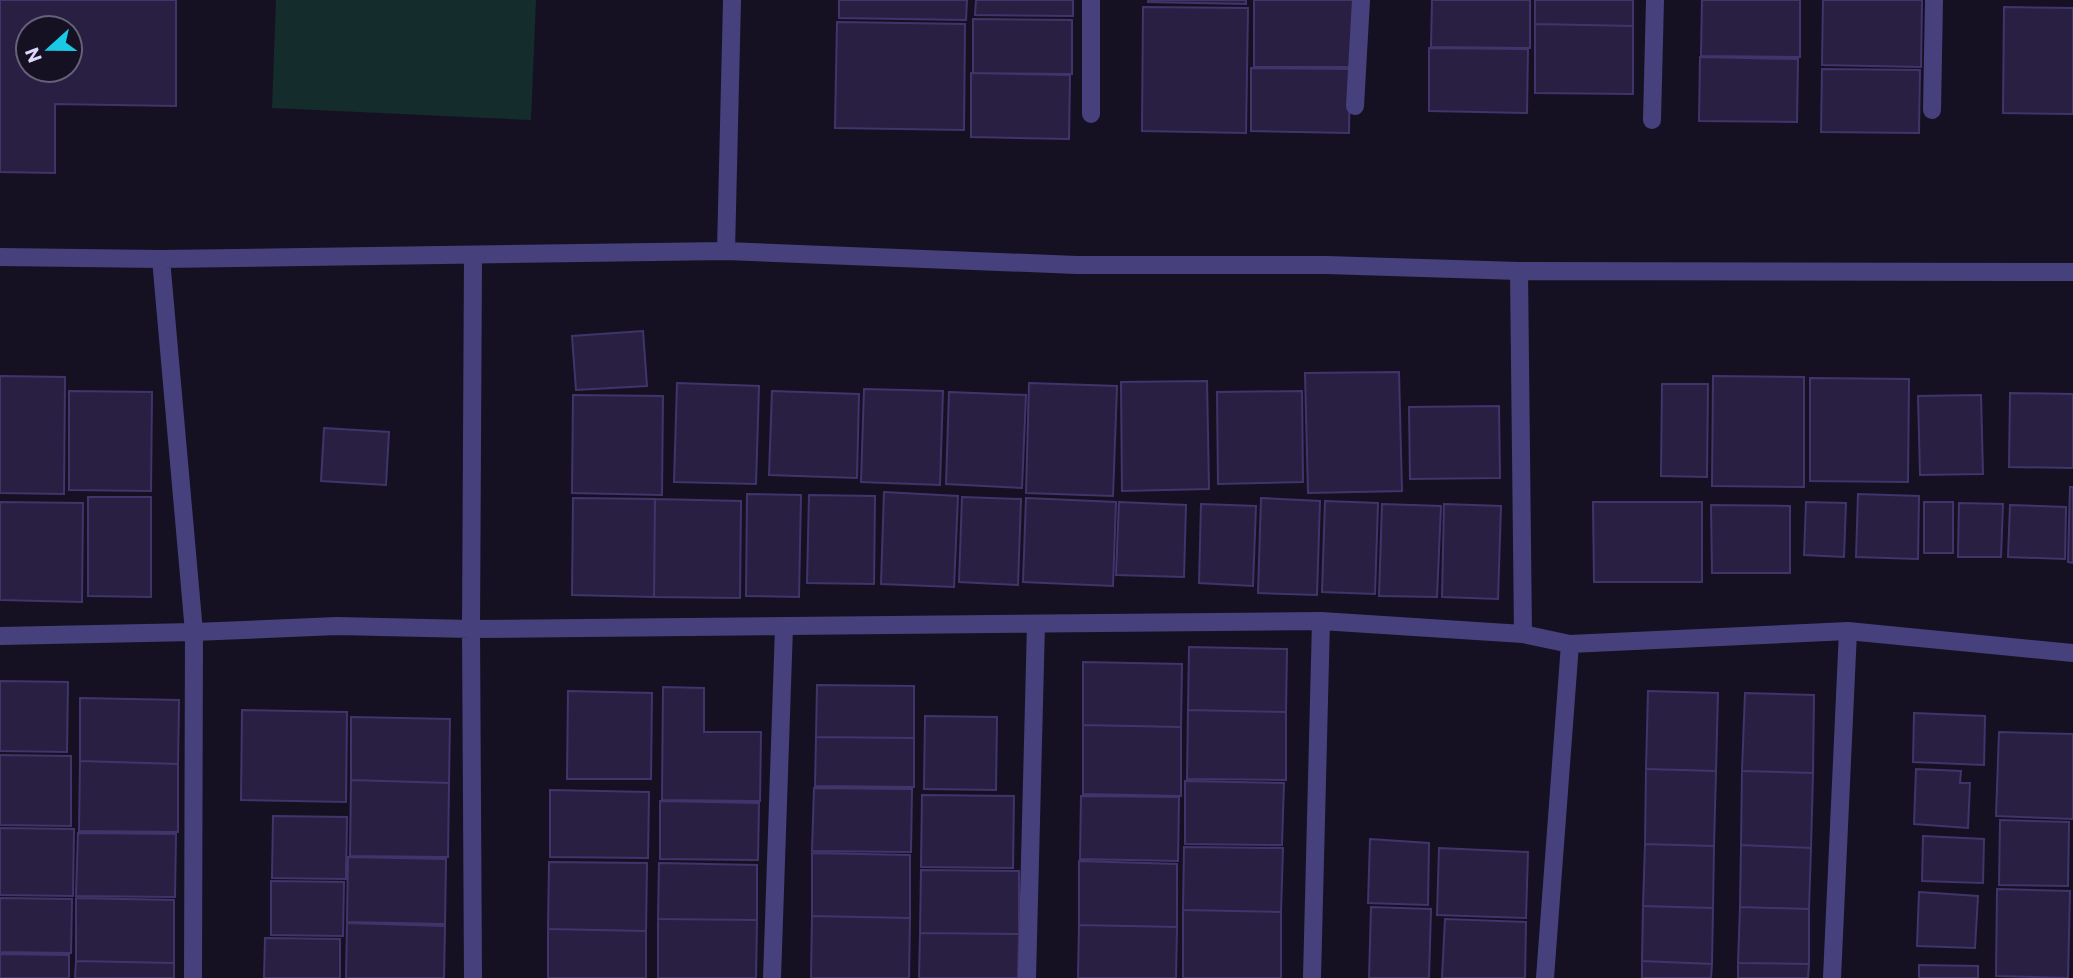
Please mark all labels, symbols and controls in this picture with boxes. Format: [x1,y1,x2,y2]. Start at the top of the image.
north arrow [14,14,84,84]
text: N [19,44,46,66]

